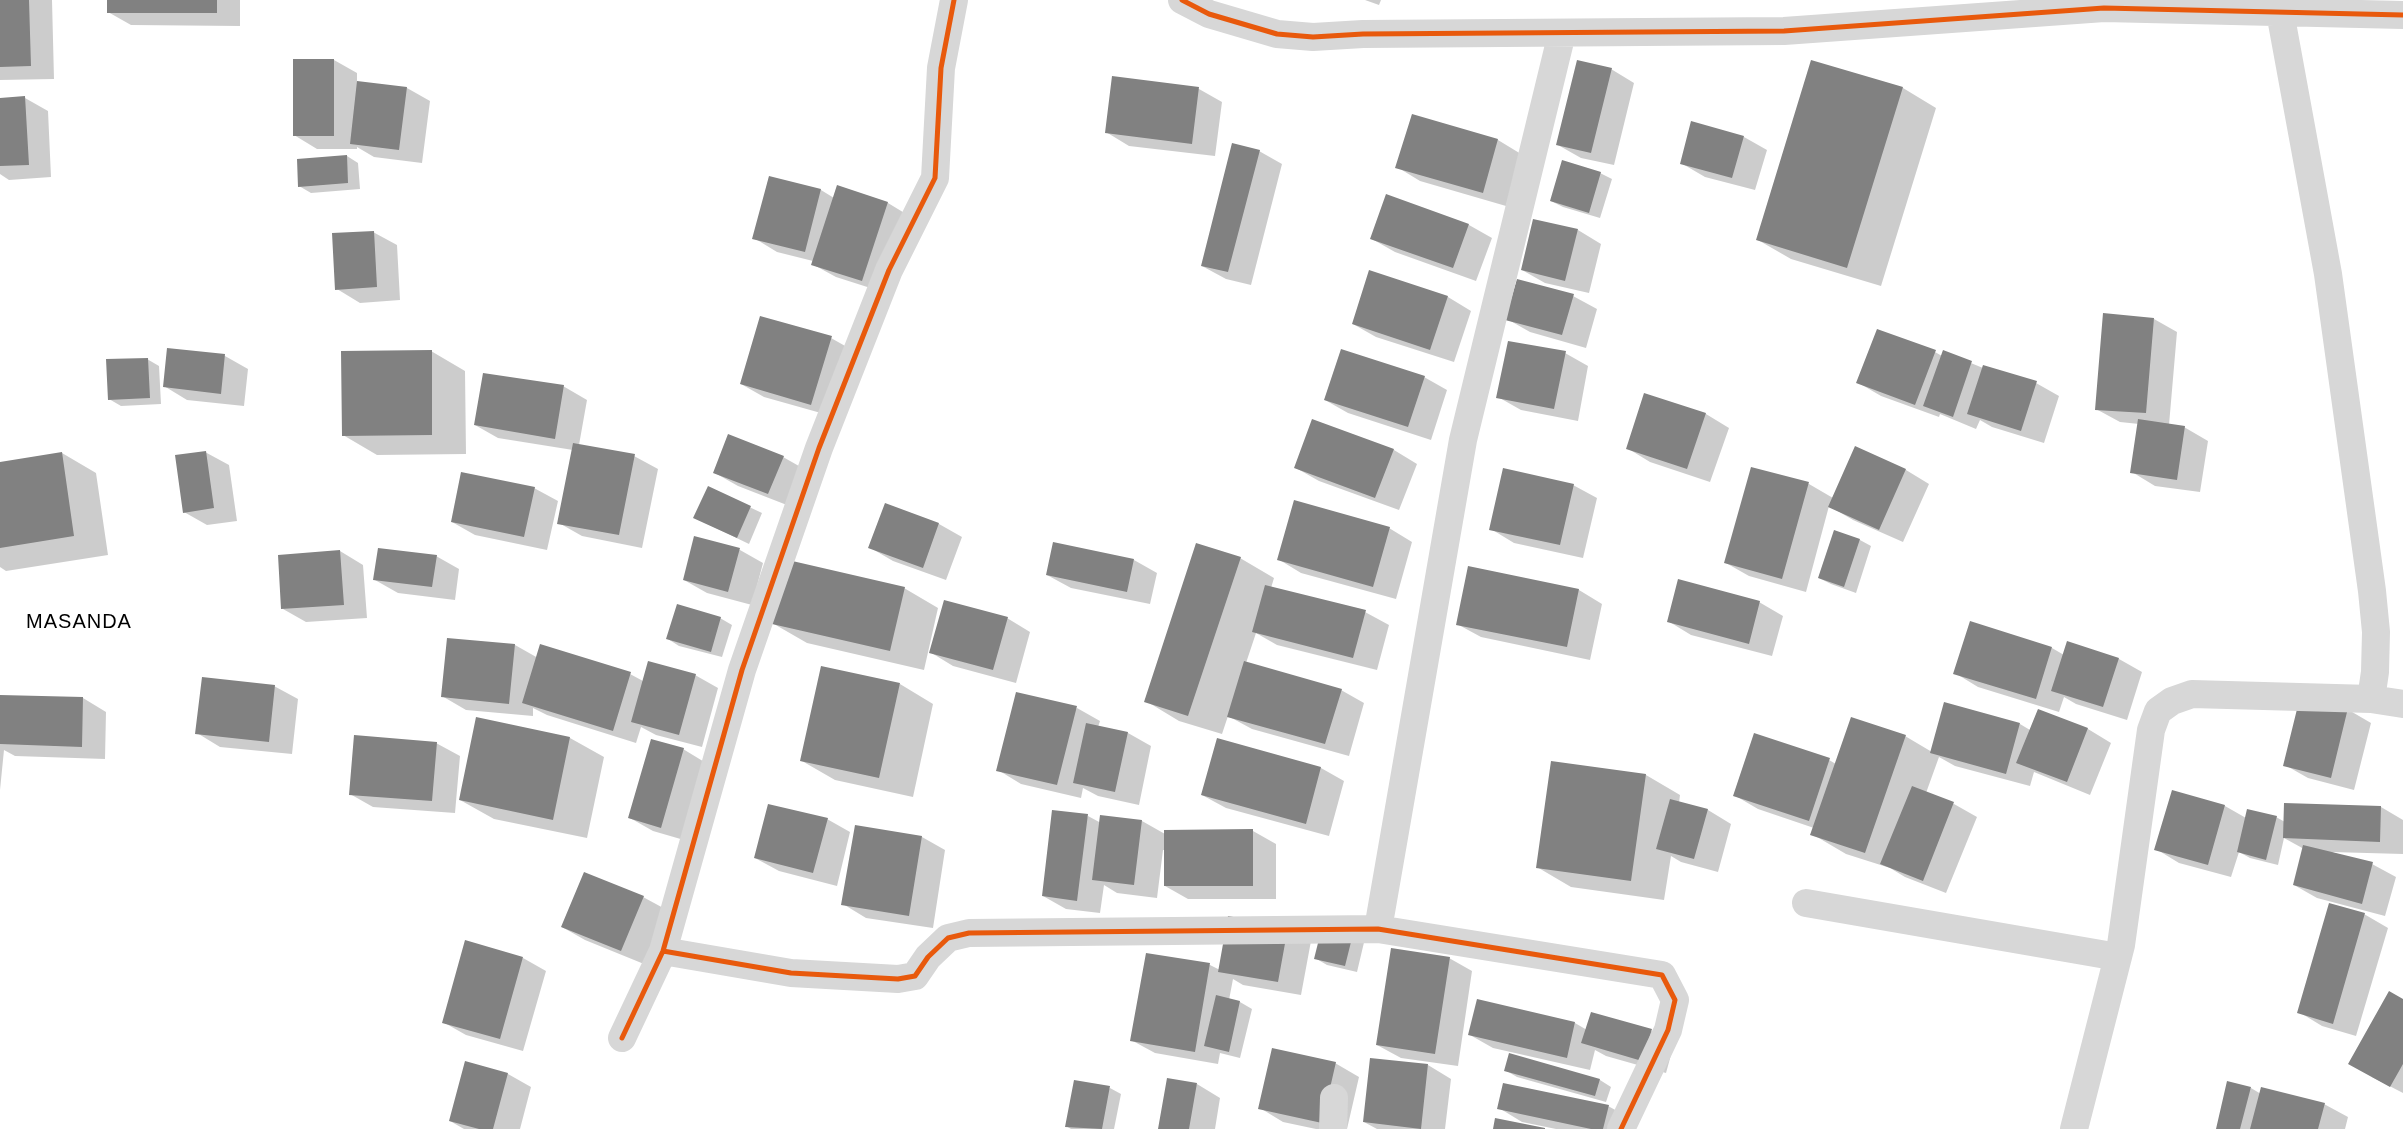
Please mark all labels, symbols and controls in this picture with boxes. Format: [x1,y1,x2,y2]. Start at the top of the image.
district label: MASANDA [25,610,133,634]

